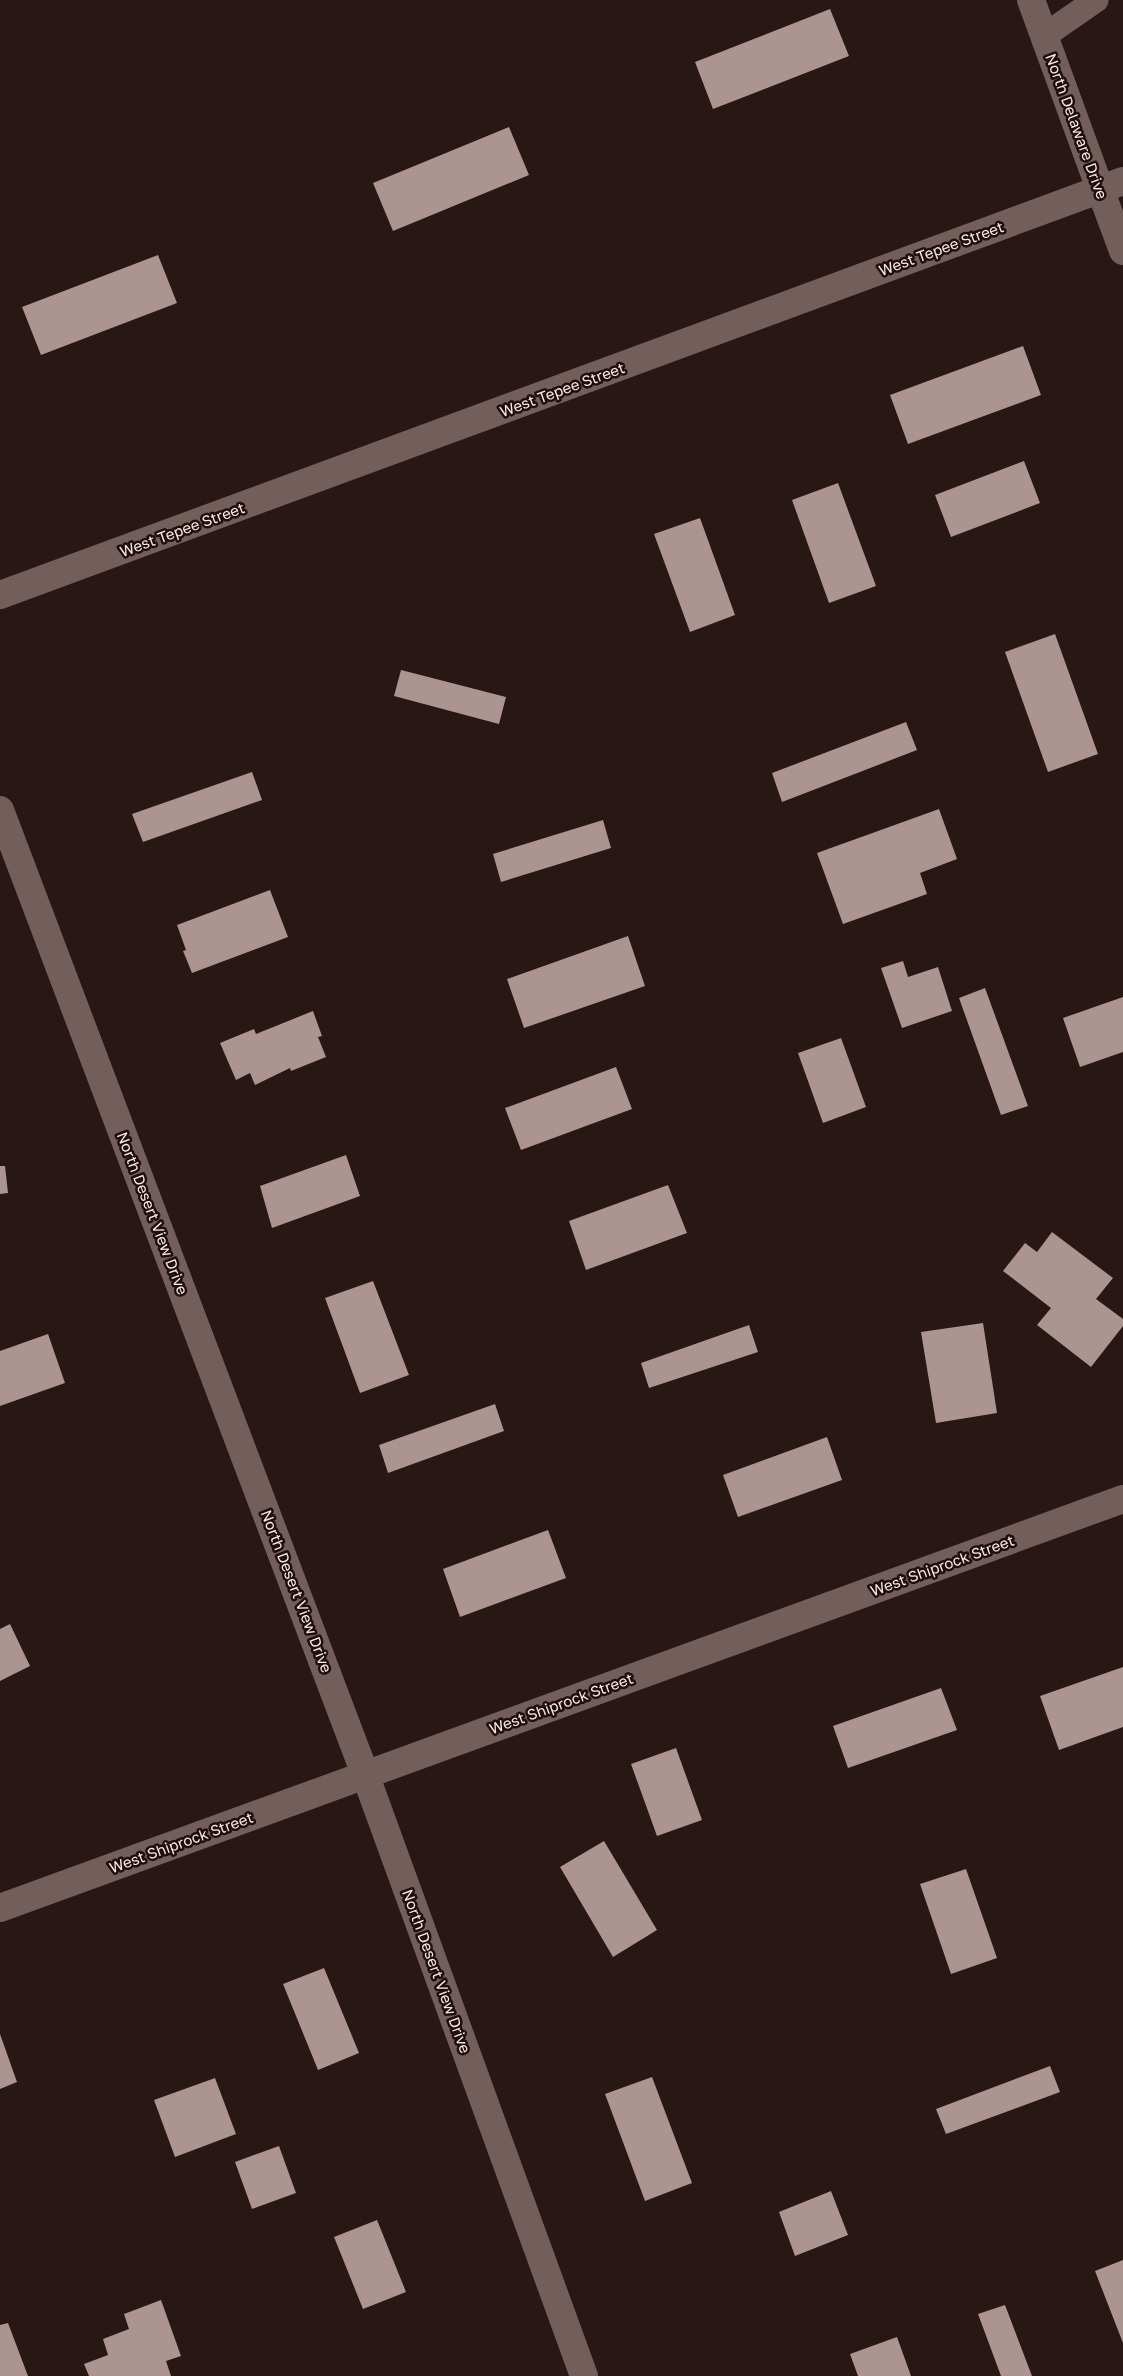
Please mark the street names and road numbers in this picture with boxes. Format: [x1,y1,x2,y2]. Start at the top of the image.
street label: North Delaware Drive [1042,51,1112,201]
street label: West Tepee Street [876,217,1006,279]
street label: West Tepee Street [497,358,627,420]
street label: West Tepee Street [117,498,247,560]
street label: North Desert View Drive [114,1129,193,1297]
street label: North Desert View Drive [258,1507,337,1675]
street label: West Shiprock Street [868,1531,1016,1599]
street label: West Shiprock Street [487,1669,635,1737]
street label: West Shiprock Street [107,1808,255,1876]
street label: North Desert View Drive [399,1887,475,2056]

